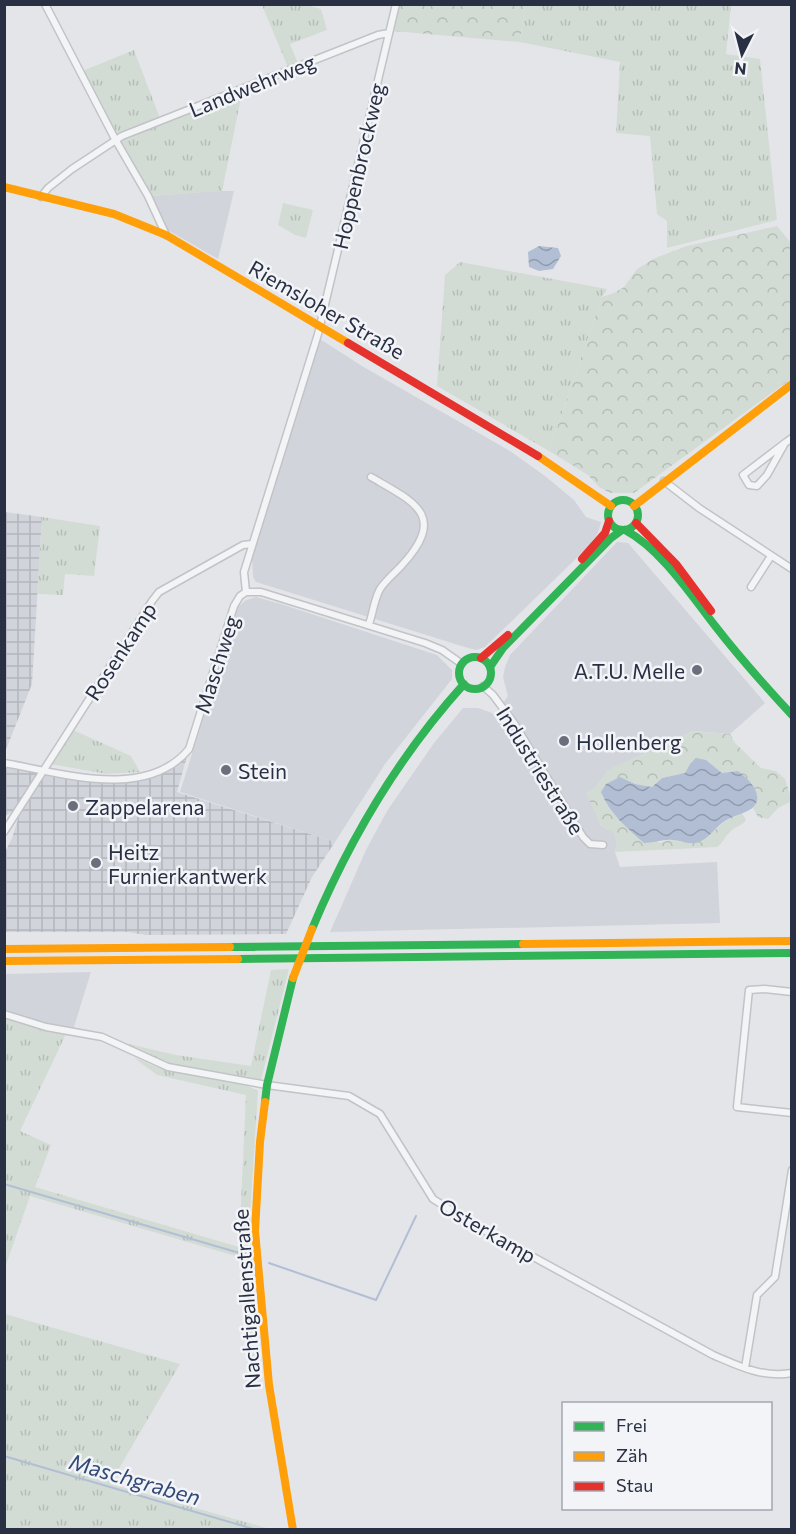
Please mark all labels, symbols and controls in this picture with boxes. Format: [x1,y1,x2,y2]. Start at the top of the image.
north arrow [712,24,772,84]
street label: Landwehrweg [185,48,319,122]
text: N [733,59,747,79]
street label: Hoppenbrockweg [327,80,389,252]
street label: Riemsloher Straße [245,254,409,364]
street label: Rosenkamp [79,597,161,705]
street label: Maschweg [188,612,244,716]
place label: A.T.U. Melle [574,658,685,683]
marker: A.T.U. Melle [690,663,704,677]
street label: Industriestraße [492,702,590,838]
place label: Hollenberg [576,729,681,754]
marker: Hollenberg [557,734,571,748]
place label: Stein [238,758,287,783]
marker: Stein [219,763,233,777]
place label: Zappelarena [85,794,204,819]
marker: Zappelarena [66,799,80,813]
place label: Heitz Furnierkantwerk [108,839,267,888]
marker: Heitz Furnierkantwerk [89,856,103,870]
street label: Osterkamp [435,1192,541,1268]
street label: Nachtigallenstraße [227,1208,265,1390]
legend [562,1402,772,1510]
text: Frei [616,1414,647,1436]
text: Zäh [616,1444,648,1466]
water label: Maschgraben [66,1447,204,1511]
text: Stau [616,1474,653,1496]

